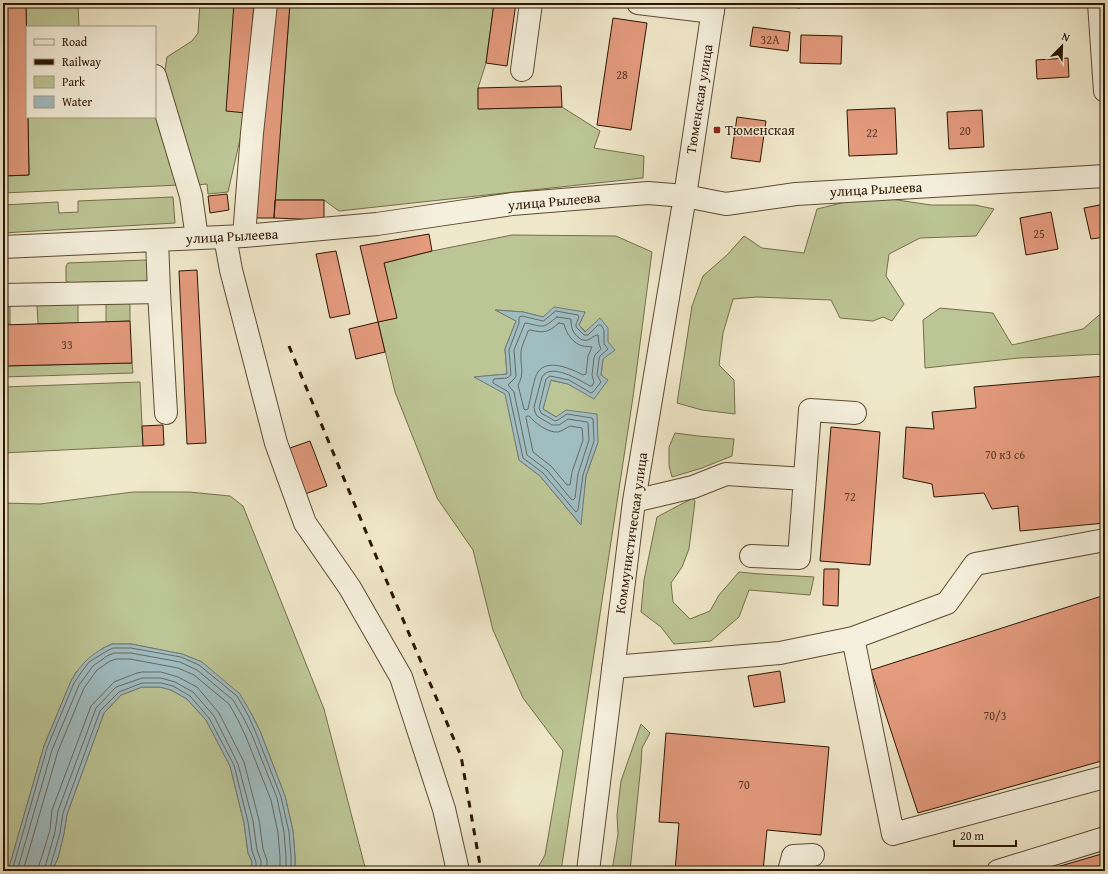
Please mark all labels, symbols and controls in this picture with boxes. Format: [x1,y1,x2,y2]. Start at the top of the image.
legend [26,26,156,118]
north arrow [1042,26,1082,66]
text: N [1059,28,1073,46]
house number: 32А [761,31,780,48]
text: Road [62,33,88,50]
street label: Тюменская улица [680,42,718,155]
text: Railway [62,53,101,70]
house number: 28 [616,66,628,83]
text: Park [62,73,86,90]
text: Water [62,93,92,110]
place label: Тюменская [725,120,795,140]
house number: 20 [959,122,971,139]
house number: 22 [866,124,878,141]
marker: Тюменская [712,125,722,135]
street label: улица Рылеева [828,177,923,201]
street label: улица Рылеева [506,187,601,215]
street label: улица Рылеева [184,224,279,248]
house number: 25 [1033,225,1045,242]
house number: 33 [61,336,73,353]
house number: 70 к3 с6 [985,446,1025,463]
street label: Коммунистическая улица [610,451,652,615]
house number: 72 [844,488,856,505]
house number: 70/3 [984,707,1007,724]
house number: 70 [738,776,750,793]
scale bar [954,822,1016,848]
text: 20 m [960,827,984,844]

